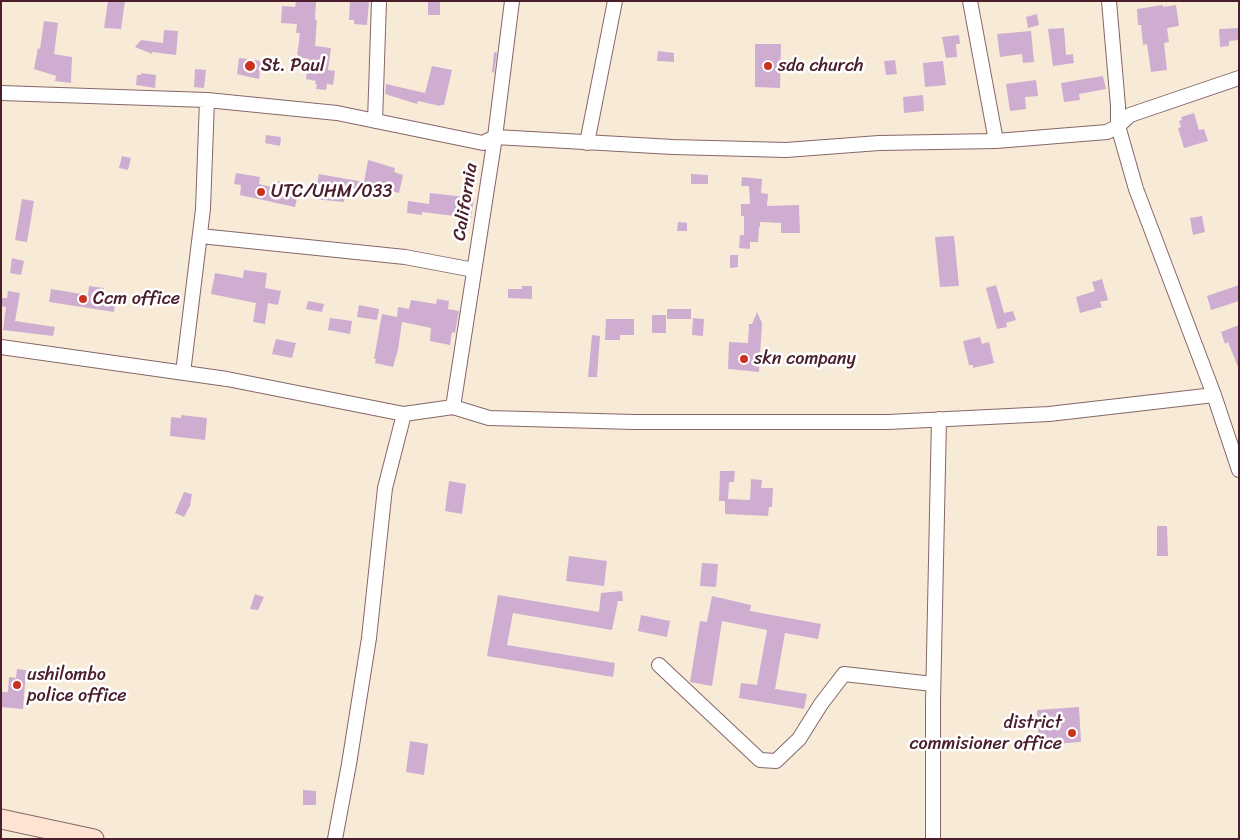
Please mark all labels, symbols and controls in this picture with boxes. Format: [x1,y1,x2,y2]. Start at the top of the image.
place label: St. Paul [261,55,325,77]
place label: sda church [778,55,863,77]
marker: St. Paul [243,59,257,73]
marker: sda church [762,60,774,72]
street label: California [449,162,483,242]
place label: UTC/UHM/033 [271,181,392,203]
marker: UTC/UHM/033 [255,186,267,198]
place label: Ccm office [93,288,180,310]
marker: Ccm office [77,293,89,305]
place label: skn company [754,348,856,370]
marker: skn company [738,353,750,365]
place label: ushilombo police office [27,664,126,706]
marker: ushilombo police office [11,679,23,691]
place label: district commisioner office [910,712,1062,754]
marker: district commisioner office [1066,727,1078,739]

